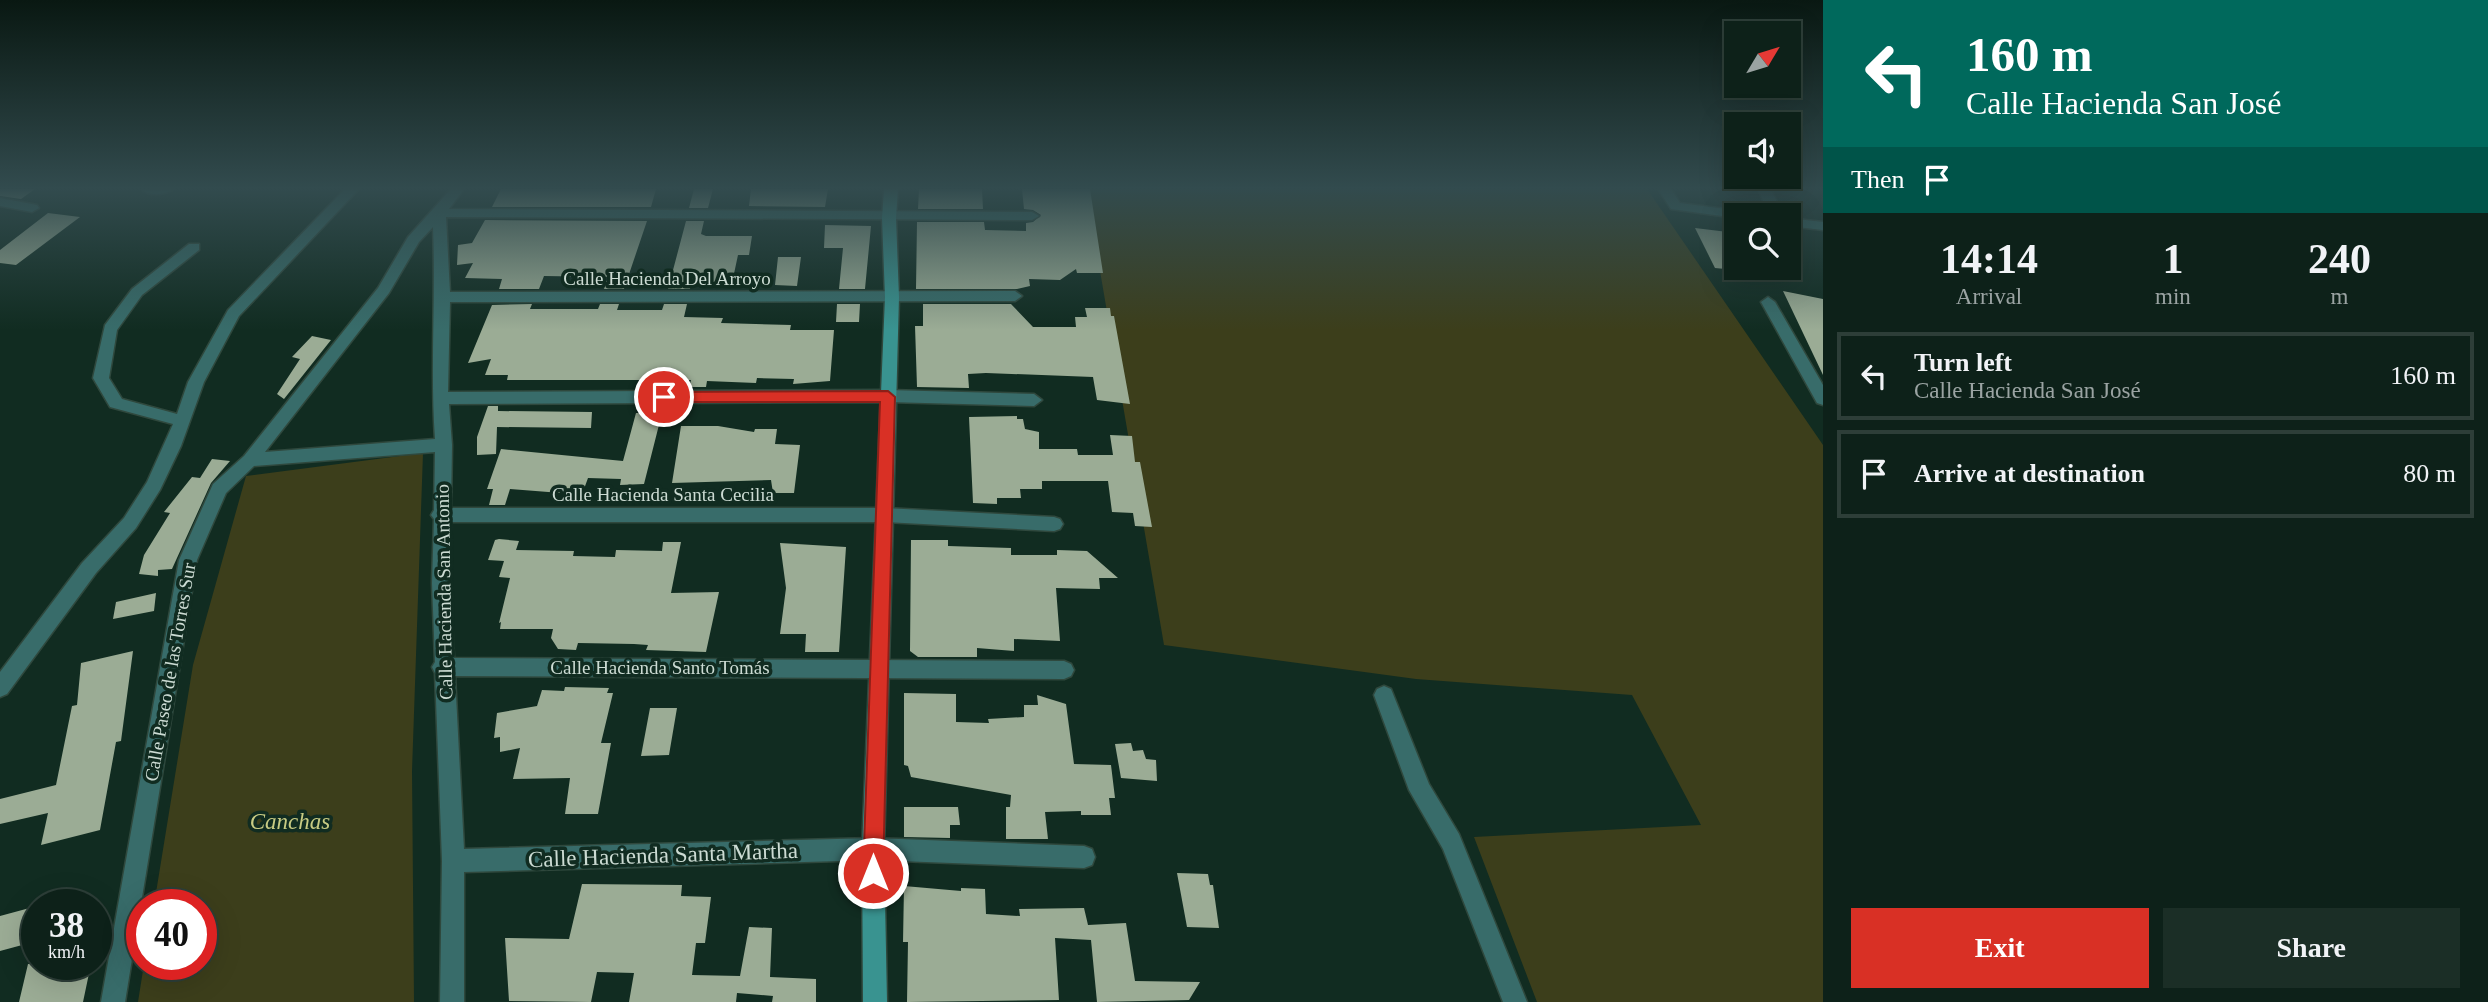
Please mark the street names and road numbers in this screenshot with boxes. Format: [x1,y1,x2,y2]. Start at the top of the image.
street label: Calle Hacienda Del Arroyo [563,268,771,289]
street label: Calle Hacienda San Antonio [432,484,456,700]
street label: Calle Hacienda Santa Cecilia [552,484,775,505]
street label: Calle Paseo de las Torres Sur [140,560,200,783]
street label: Calle Hacienda Santo Tomás [550,657,770,678]
street label: Calle Hacienda Santa Martha [528,838,798,872]

